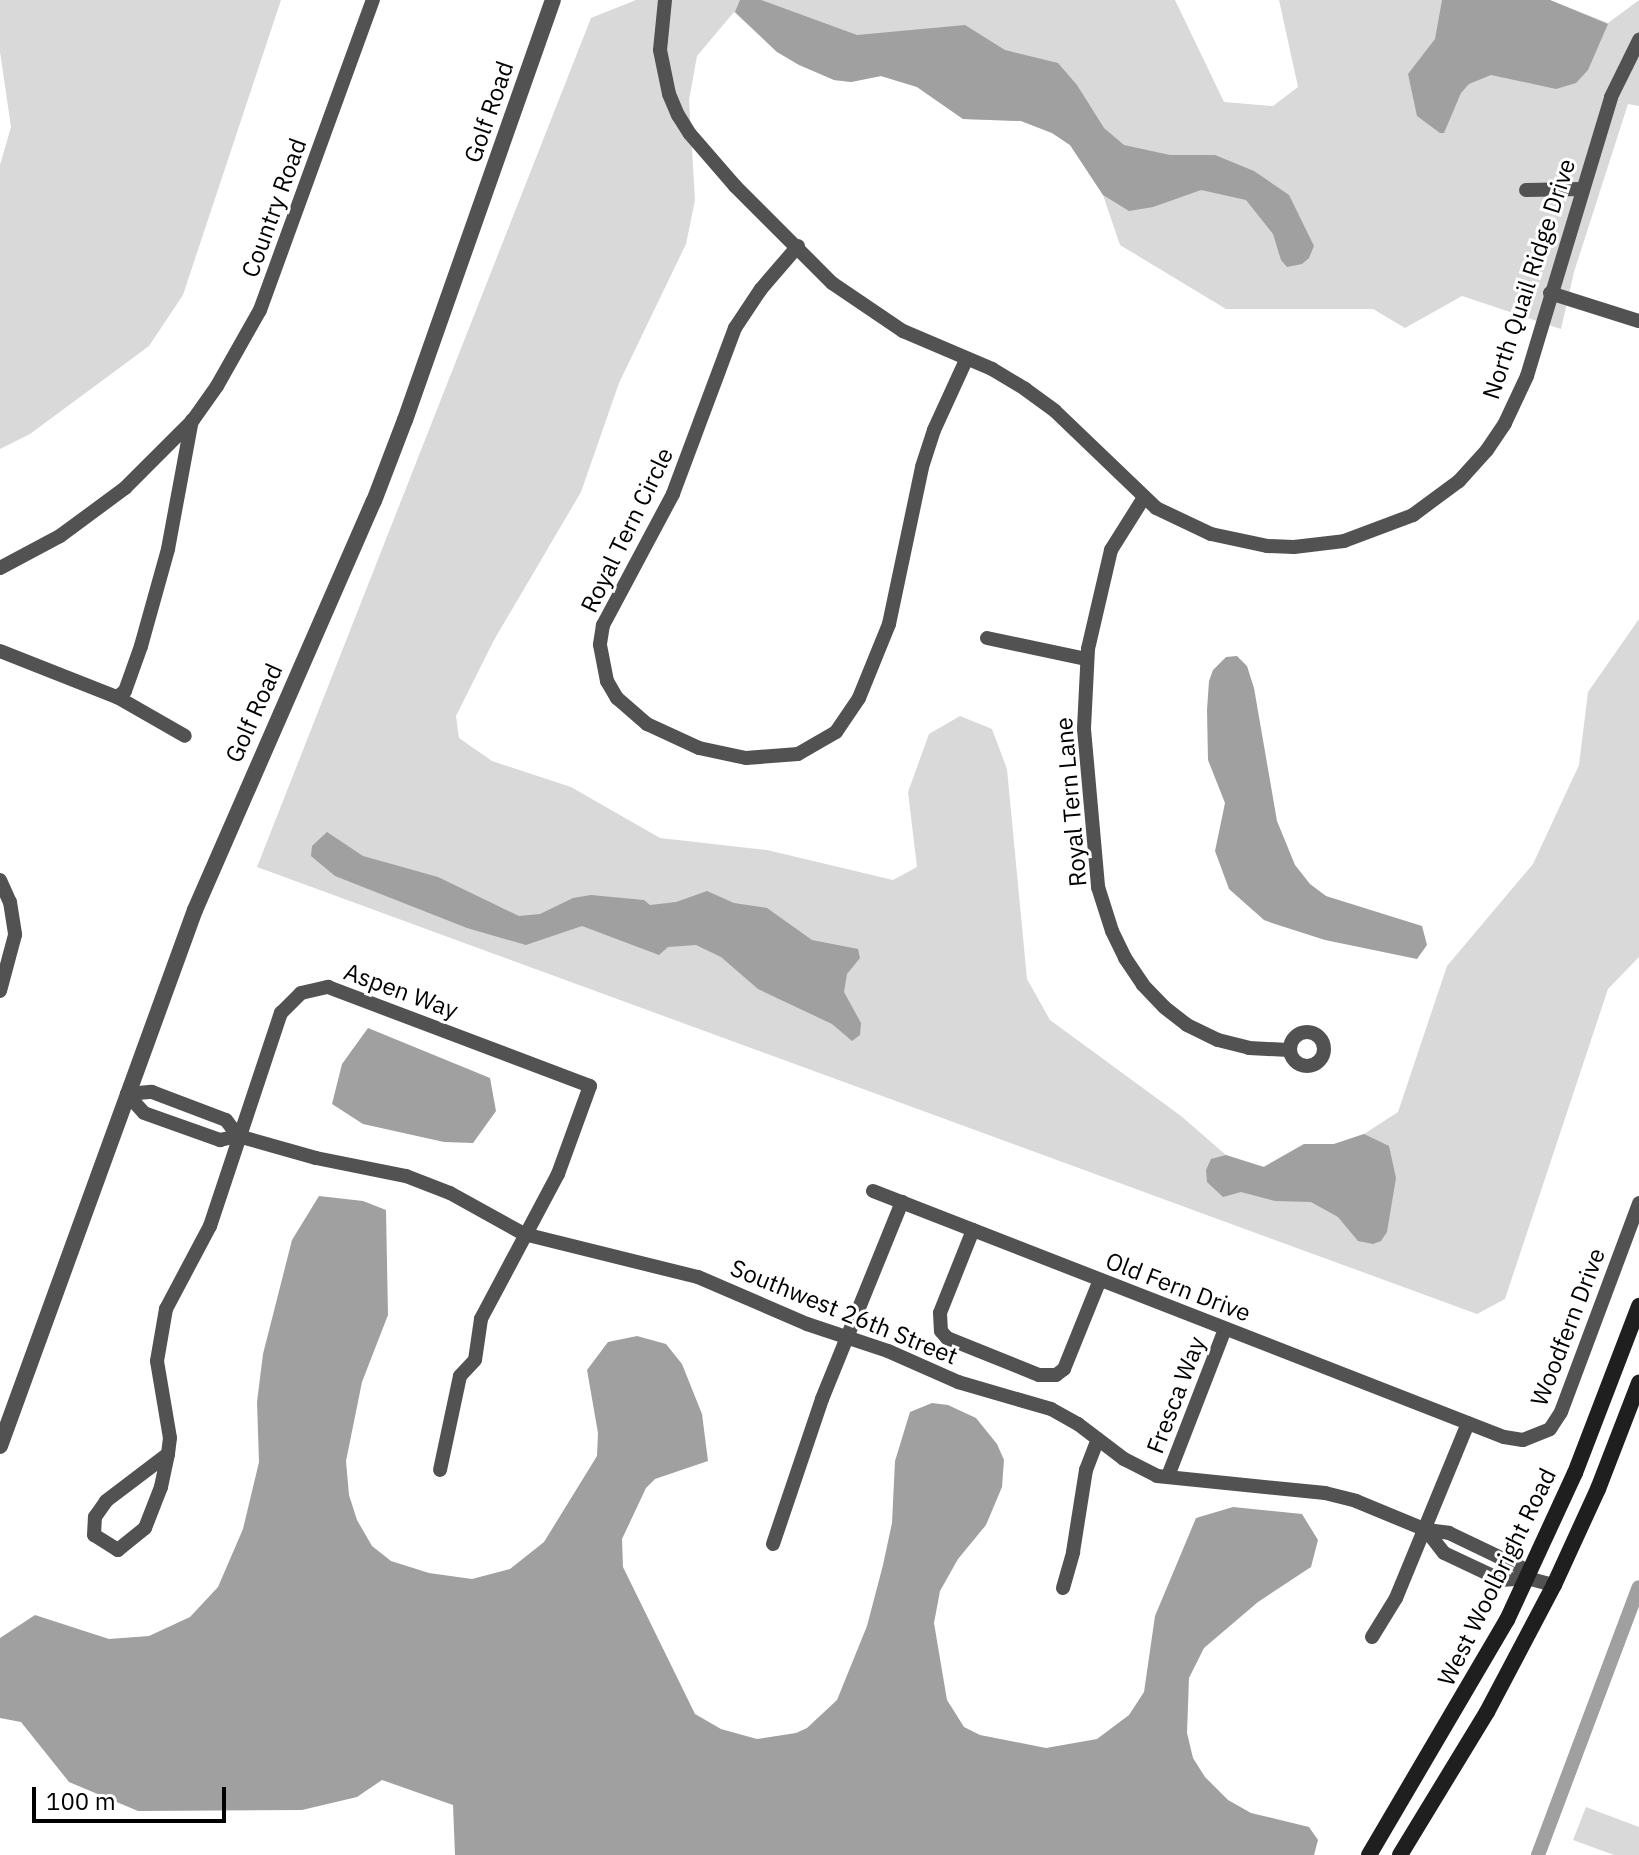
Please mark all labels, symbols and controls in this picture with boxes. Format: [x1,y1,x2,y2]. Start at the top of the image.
street label: Golf Road [458,58,520,166]
street label: Country Road [236,135,312,281]
street label: North Quail Ridge Drive [1477,155,1581,403]
street label: Royal Tern Circle [575,443,679,617]
street label: Golf Road [219,659,289,767]
street label: Royal Tern Lane [1049,716,1093,888]
street label: Aspen Way [340,957,462,1025]
street label: Woodfern Drive [1525,1244,1611,1410]
street label: Old Fern Drive [1101,1246,1255,1328]
street label: Southwest 26th Street [726,1253,962,1371]
street label: Fresca Way [1141,1332,1211,1458]
street label: West Woolbright Road [1432,1463,1562,1691]
scale bar [36,1771,230,1821]
text: 100 m [46,1785,116,1817]

